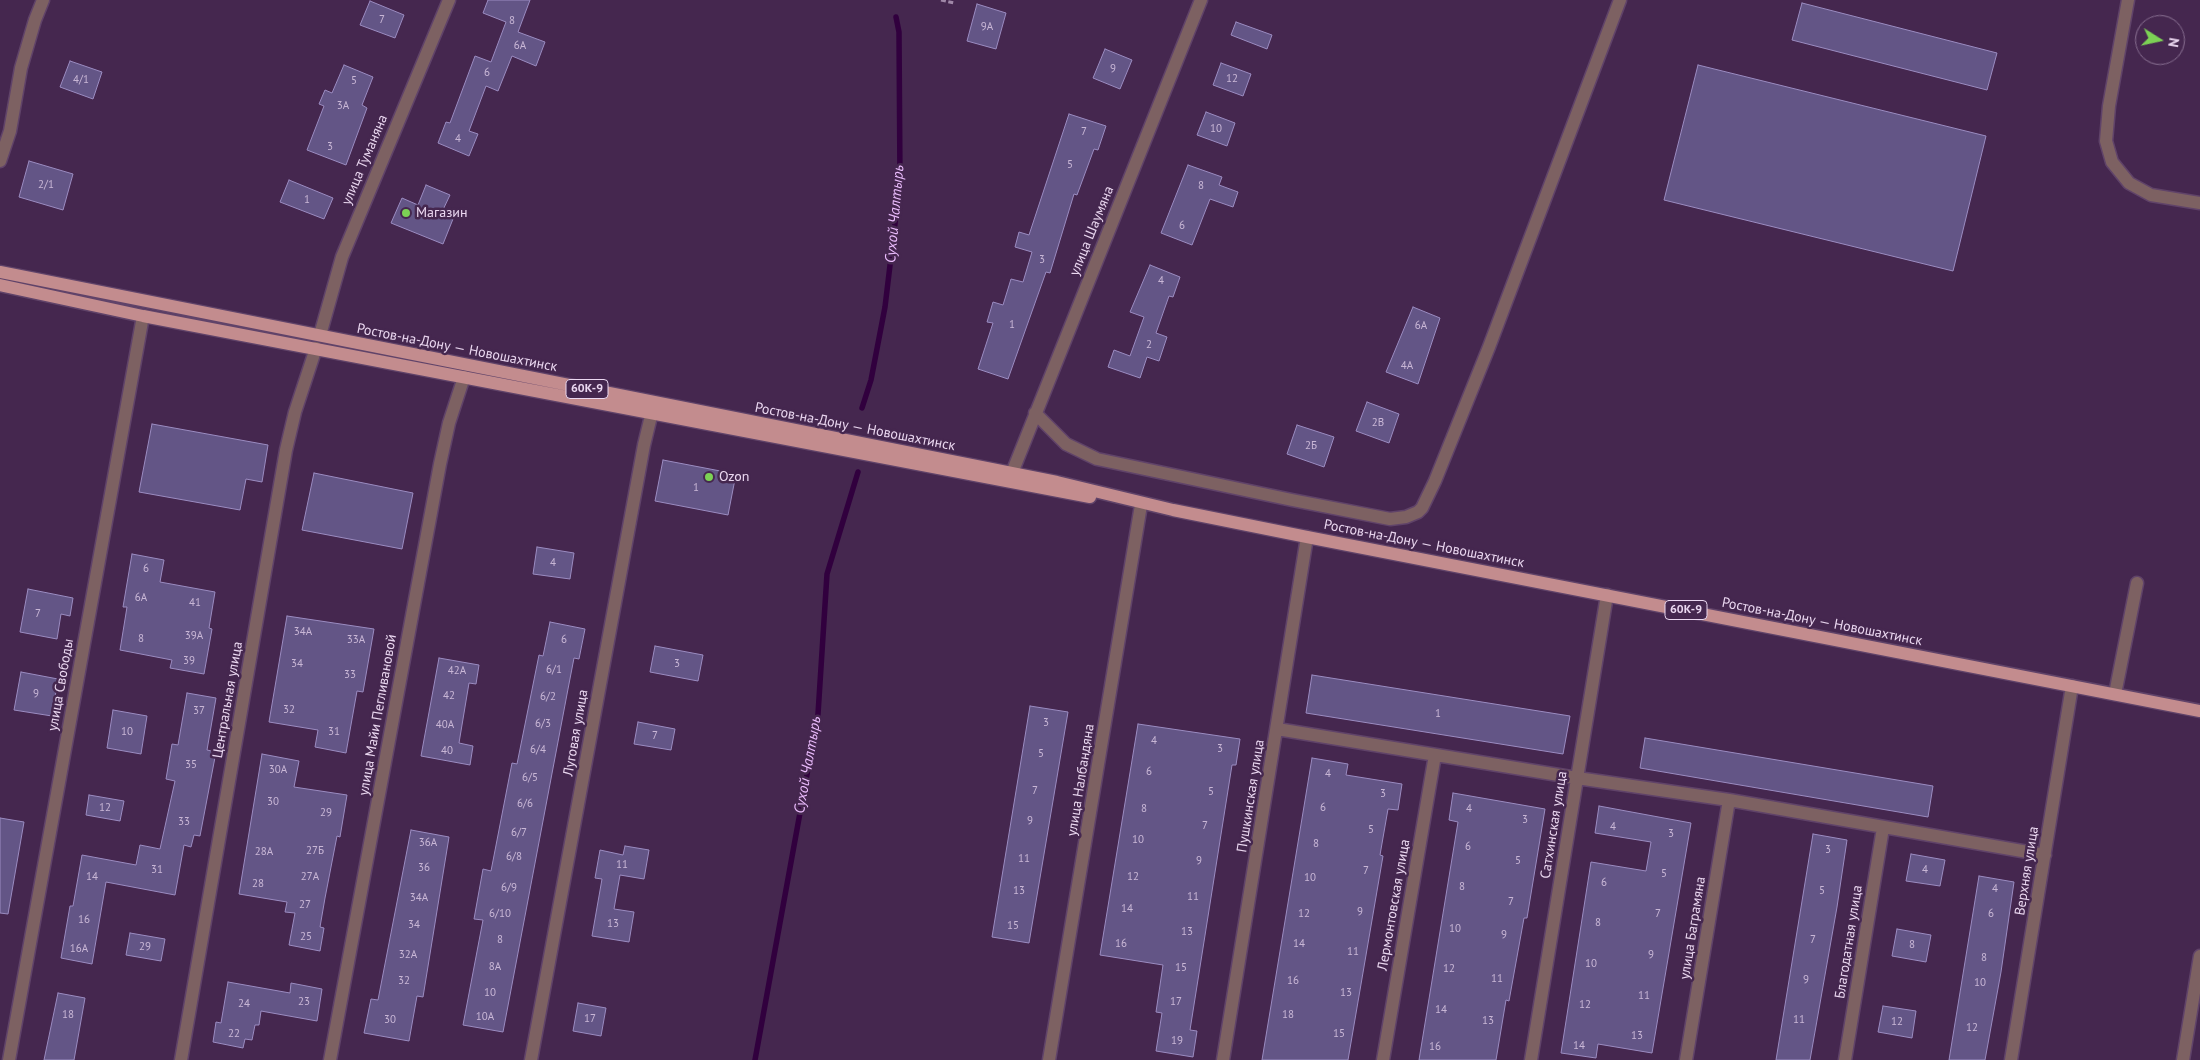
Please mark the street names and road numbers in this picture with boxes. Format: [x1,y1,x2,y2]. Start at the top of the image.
street label: улица Туманяна [338,112,392,208]
street label: улица Шаумяна [1066,184,1118,278]
street label: Ростов-на-Дону — Новошахтинск [355,320,559,376]
road number: 60К-9 [566,379,608,398]
street label: Ростов-на-Дону — Новошахтинск [753,399,957,455]
street label: Ростов-на-Дону — Новошахтинск [1322,516,1526,572]
street label: Ростов-на-Дону — Новошахтинск [1720,594,1924,650]
road number: 60К-9 [1665,600,1707,620]
street label: улица Майи Пегливановой [356,633,400,797]
street label: улица Свободы [45,637,77,733]
street label: Центральная улица [209,640,247,760]
street label: Луговая улица [560,688,592,778]
street label: улица Налбандяна [1064,723,1098,837]
street label: Пушкинская улица [1234,738,1268,854]
street label: Сатхинская улица [1537,770,1571,880]
street label: Верхняя улица [2012,825,2042,917]
street label: Лермонтовская улица [1374,838,1414,972]
street label: улица Баграмяна [1677,875,1709,981]
street label: Благодатная улица [1832,884,1866,1000]

